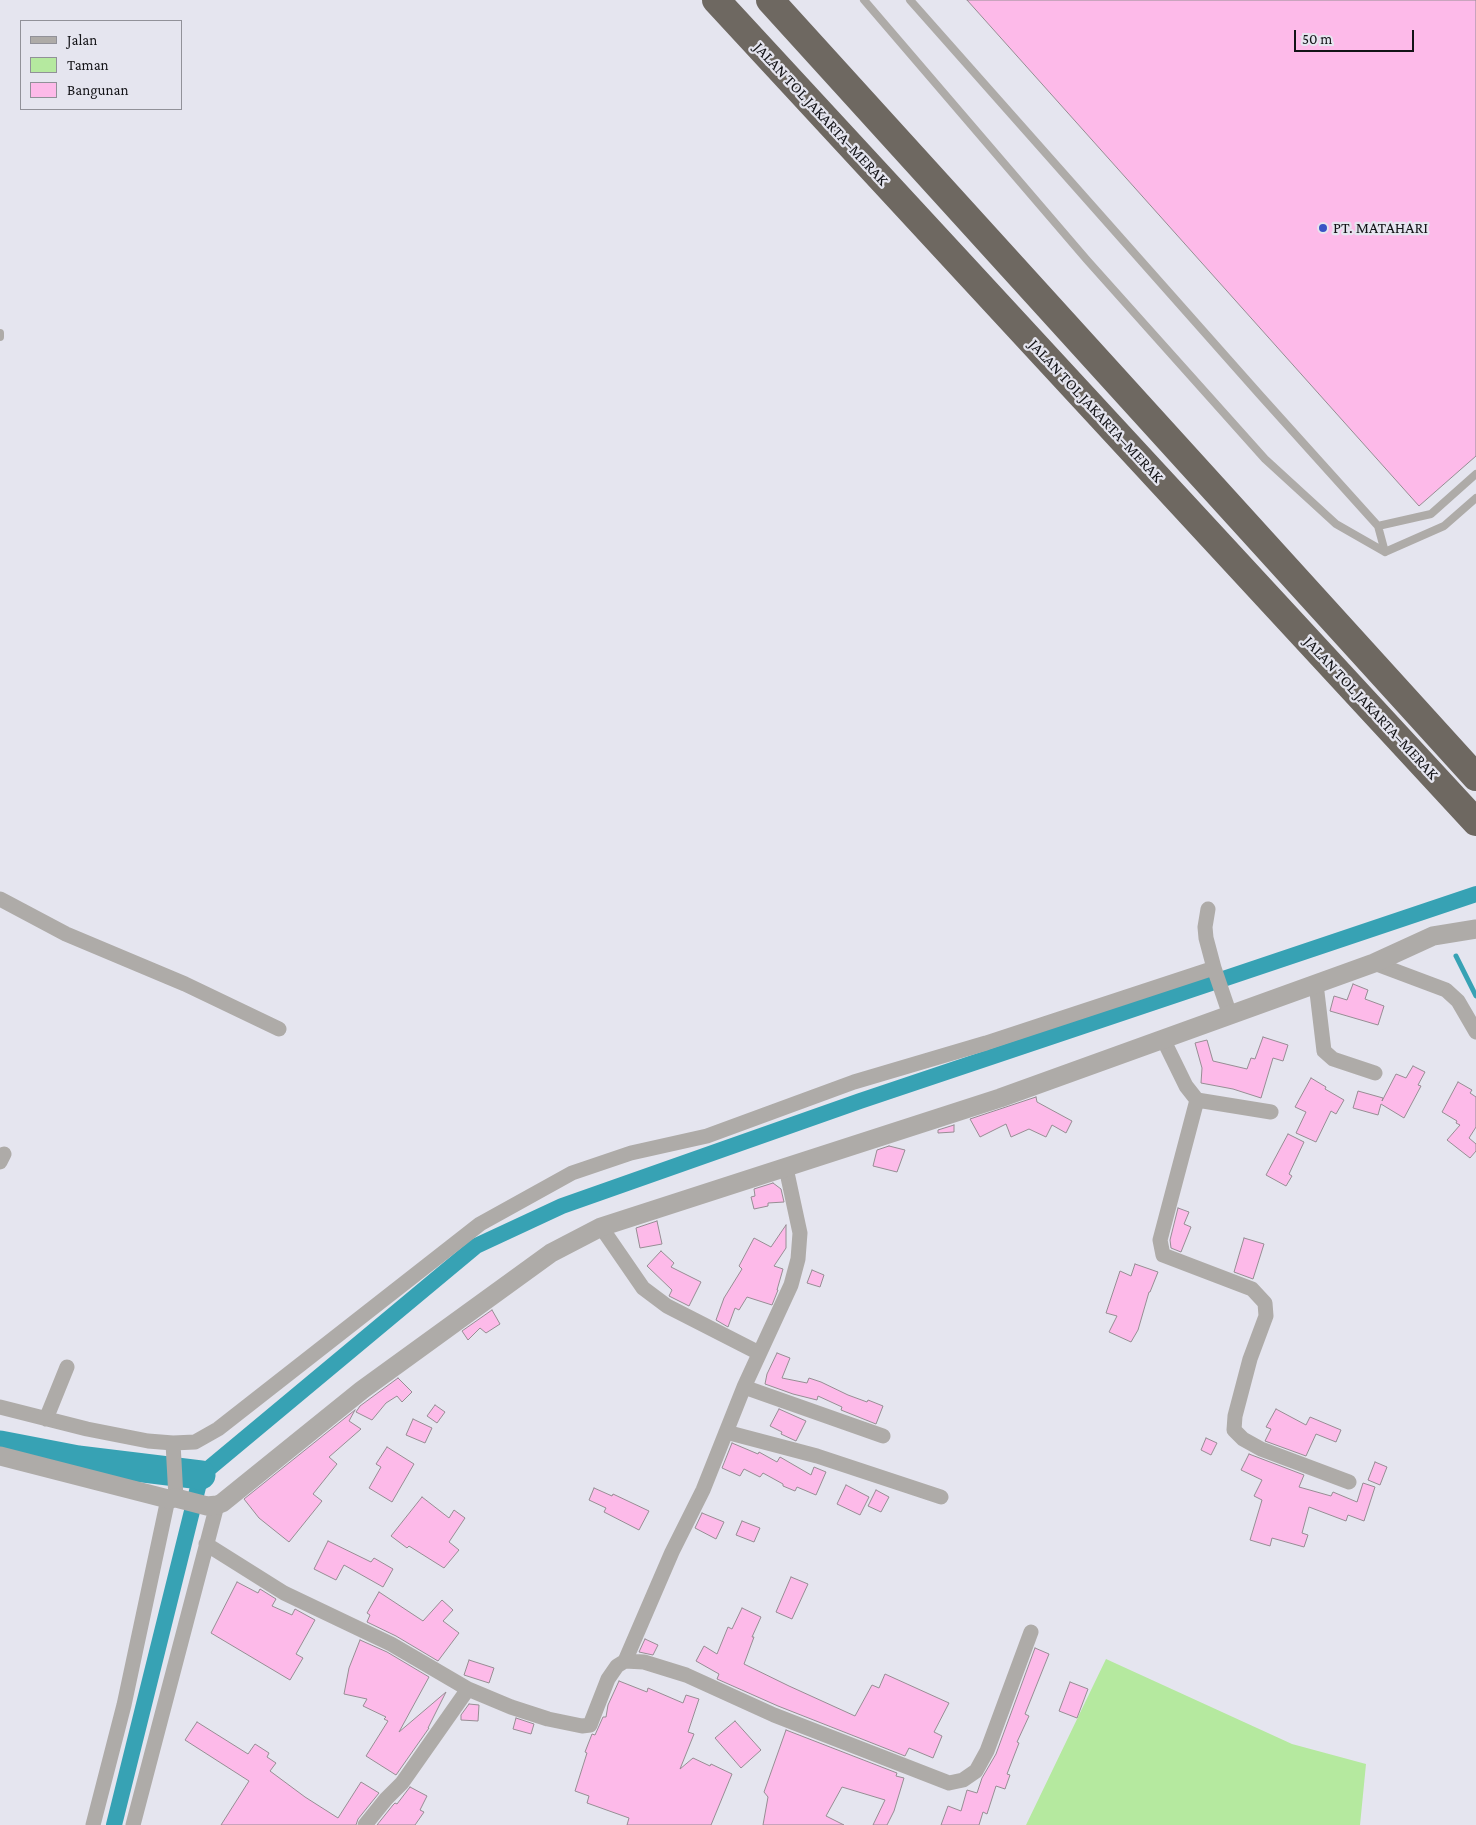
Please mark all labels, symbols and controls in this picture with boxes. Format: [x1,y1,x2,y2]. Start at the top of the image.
legend [20,20,182,110]
scale bar [1296,20,1416,52]
text: 50 m [1302,31,1332,47]
text: Jalan [67,32,97,48]
street label: JALAN TOL JAKARTA–MERAK [750,38,892,190]
text: Taman [67,57,109,73]
text: Bangunan [67,82,128,98]
place label: PT. MATAHARI [1333,218,1428,238]
marker: PT. MATAHARI [1317,222,1329,234]
street label: JALAN TOL JAKARTA–MERAK [1025,335,1167,487]
street label: JALAN TOL JAKARTA–MERAK [1300,632,1442,784]

